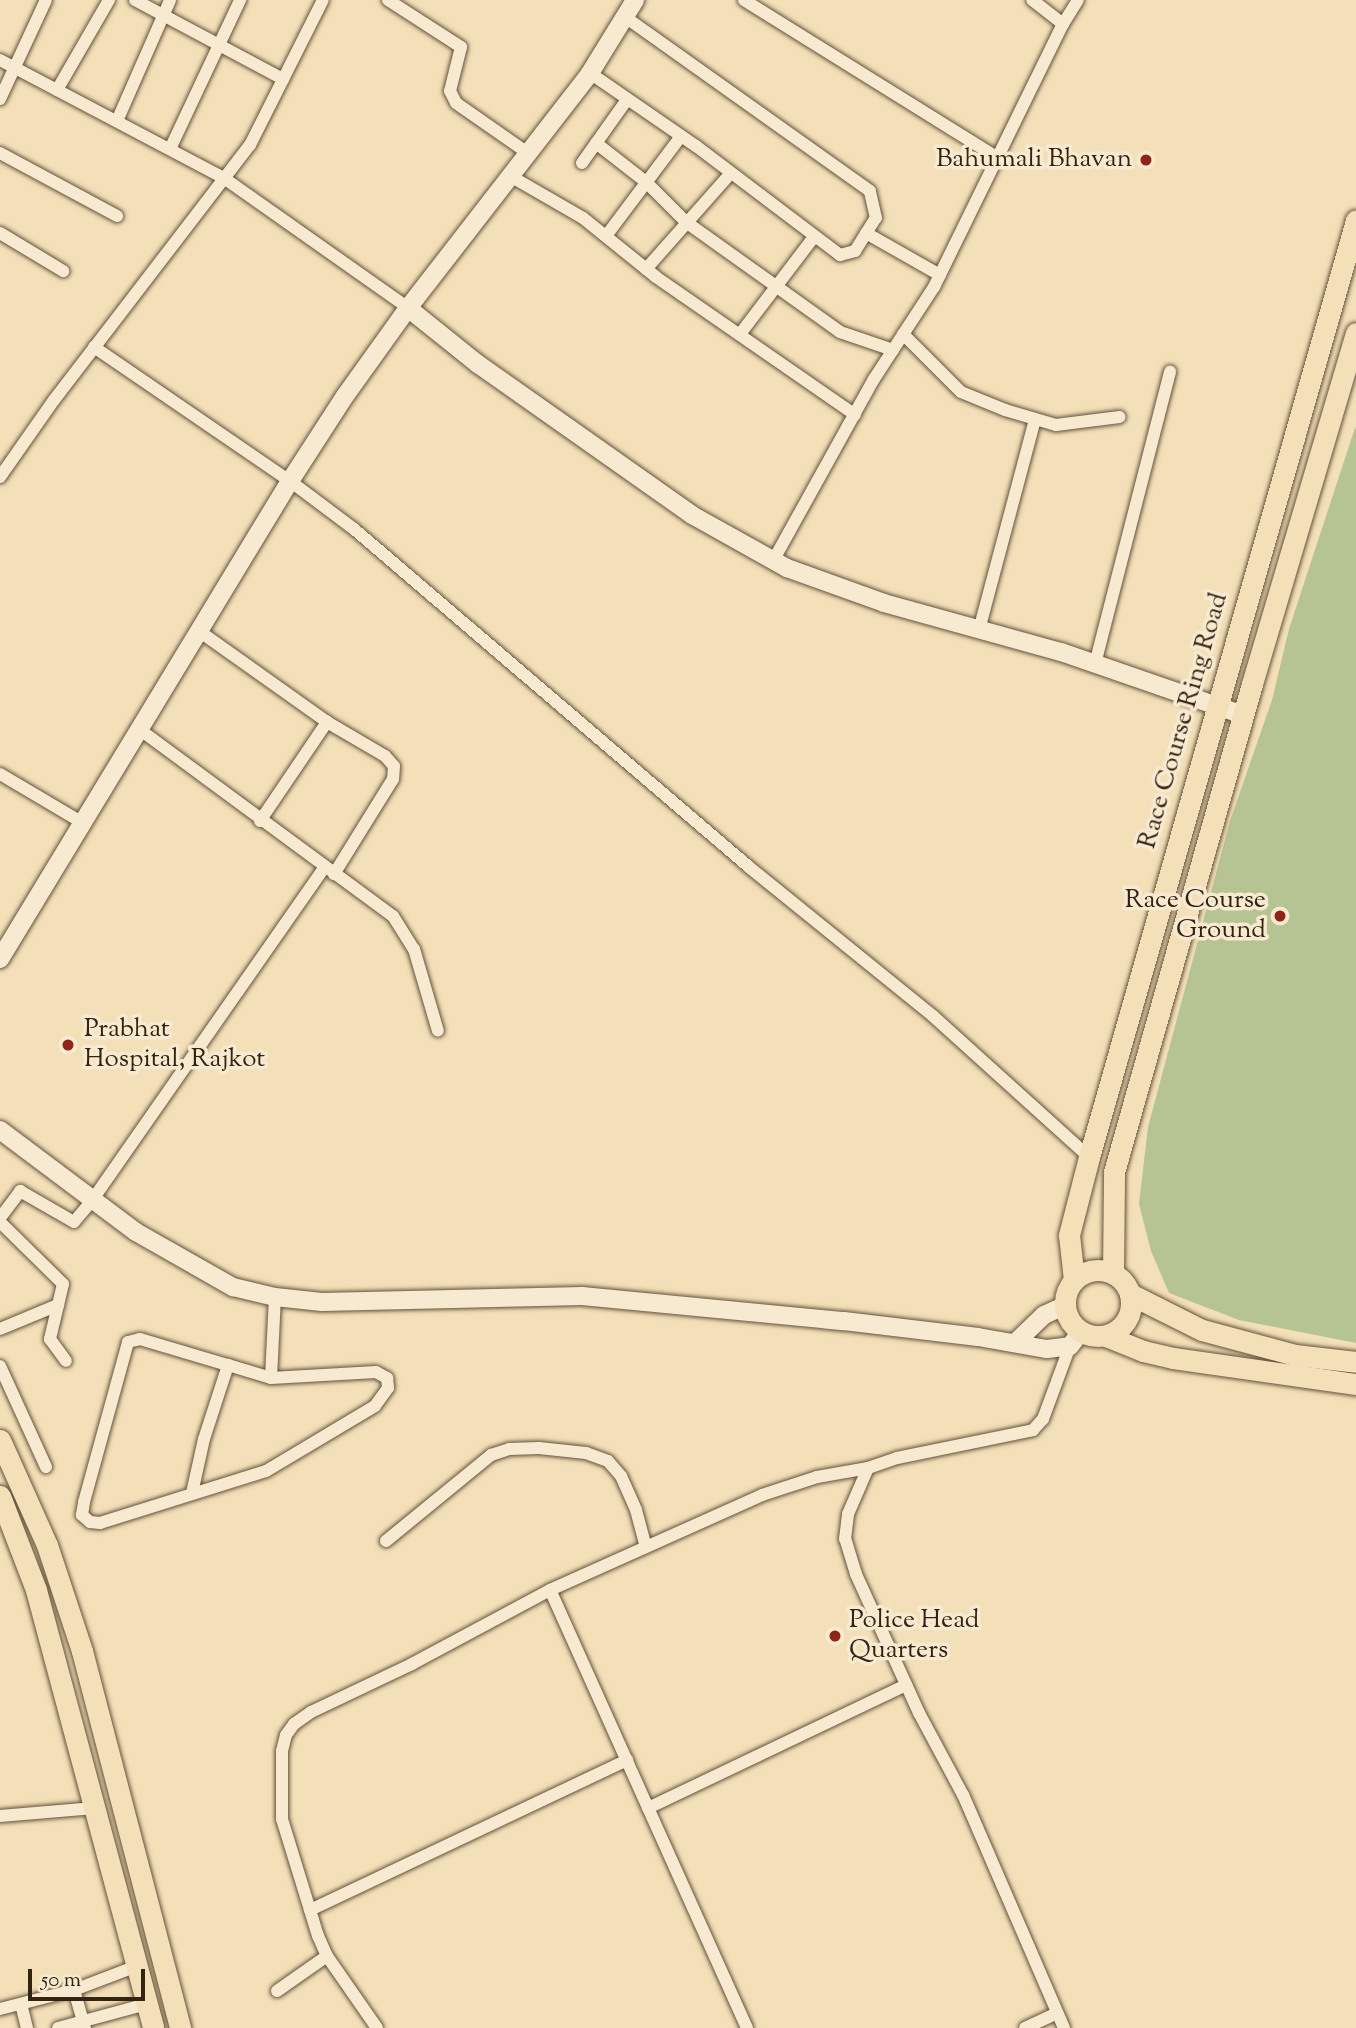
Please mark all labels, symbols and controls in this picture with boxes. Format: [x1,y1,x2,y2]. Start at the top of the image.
place label: Bahumali Bhavan [936,144,1132,176]
marker: Bahumali Bhavan [1138,152,1154,168]
street label: Race Course Ring Road [1133,590,1235,852]
place label: Race Course Ground [1125,885,1266,946]
marker: Race Course Ground [1272,908,1288,924]
place label: Prabhat Hospital, Rajkot [84,1014,265,1076]
marker: Prabhat Hospital, Rajkot [58,1035,78,1055]
place label: Police Head Quarters [849,1605,980,1666]
marker: Police Head Quarters [827,1628,843,1644]
scale bar [32,1954,149,1998]
text: 50 m [41,1966,81,1996]

